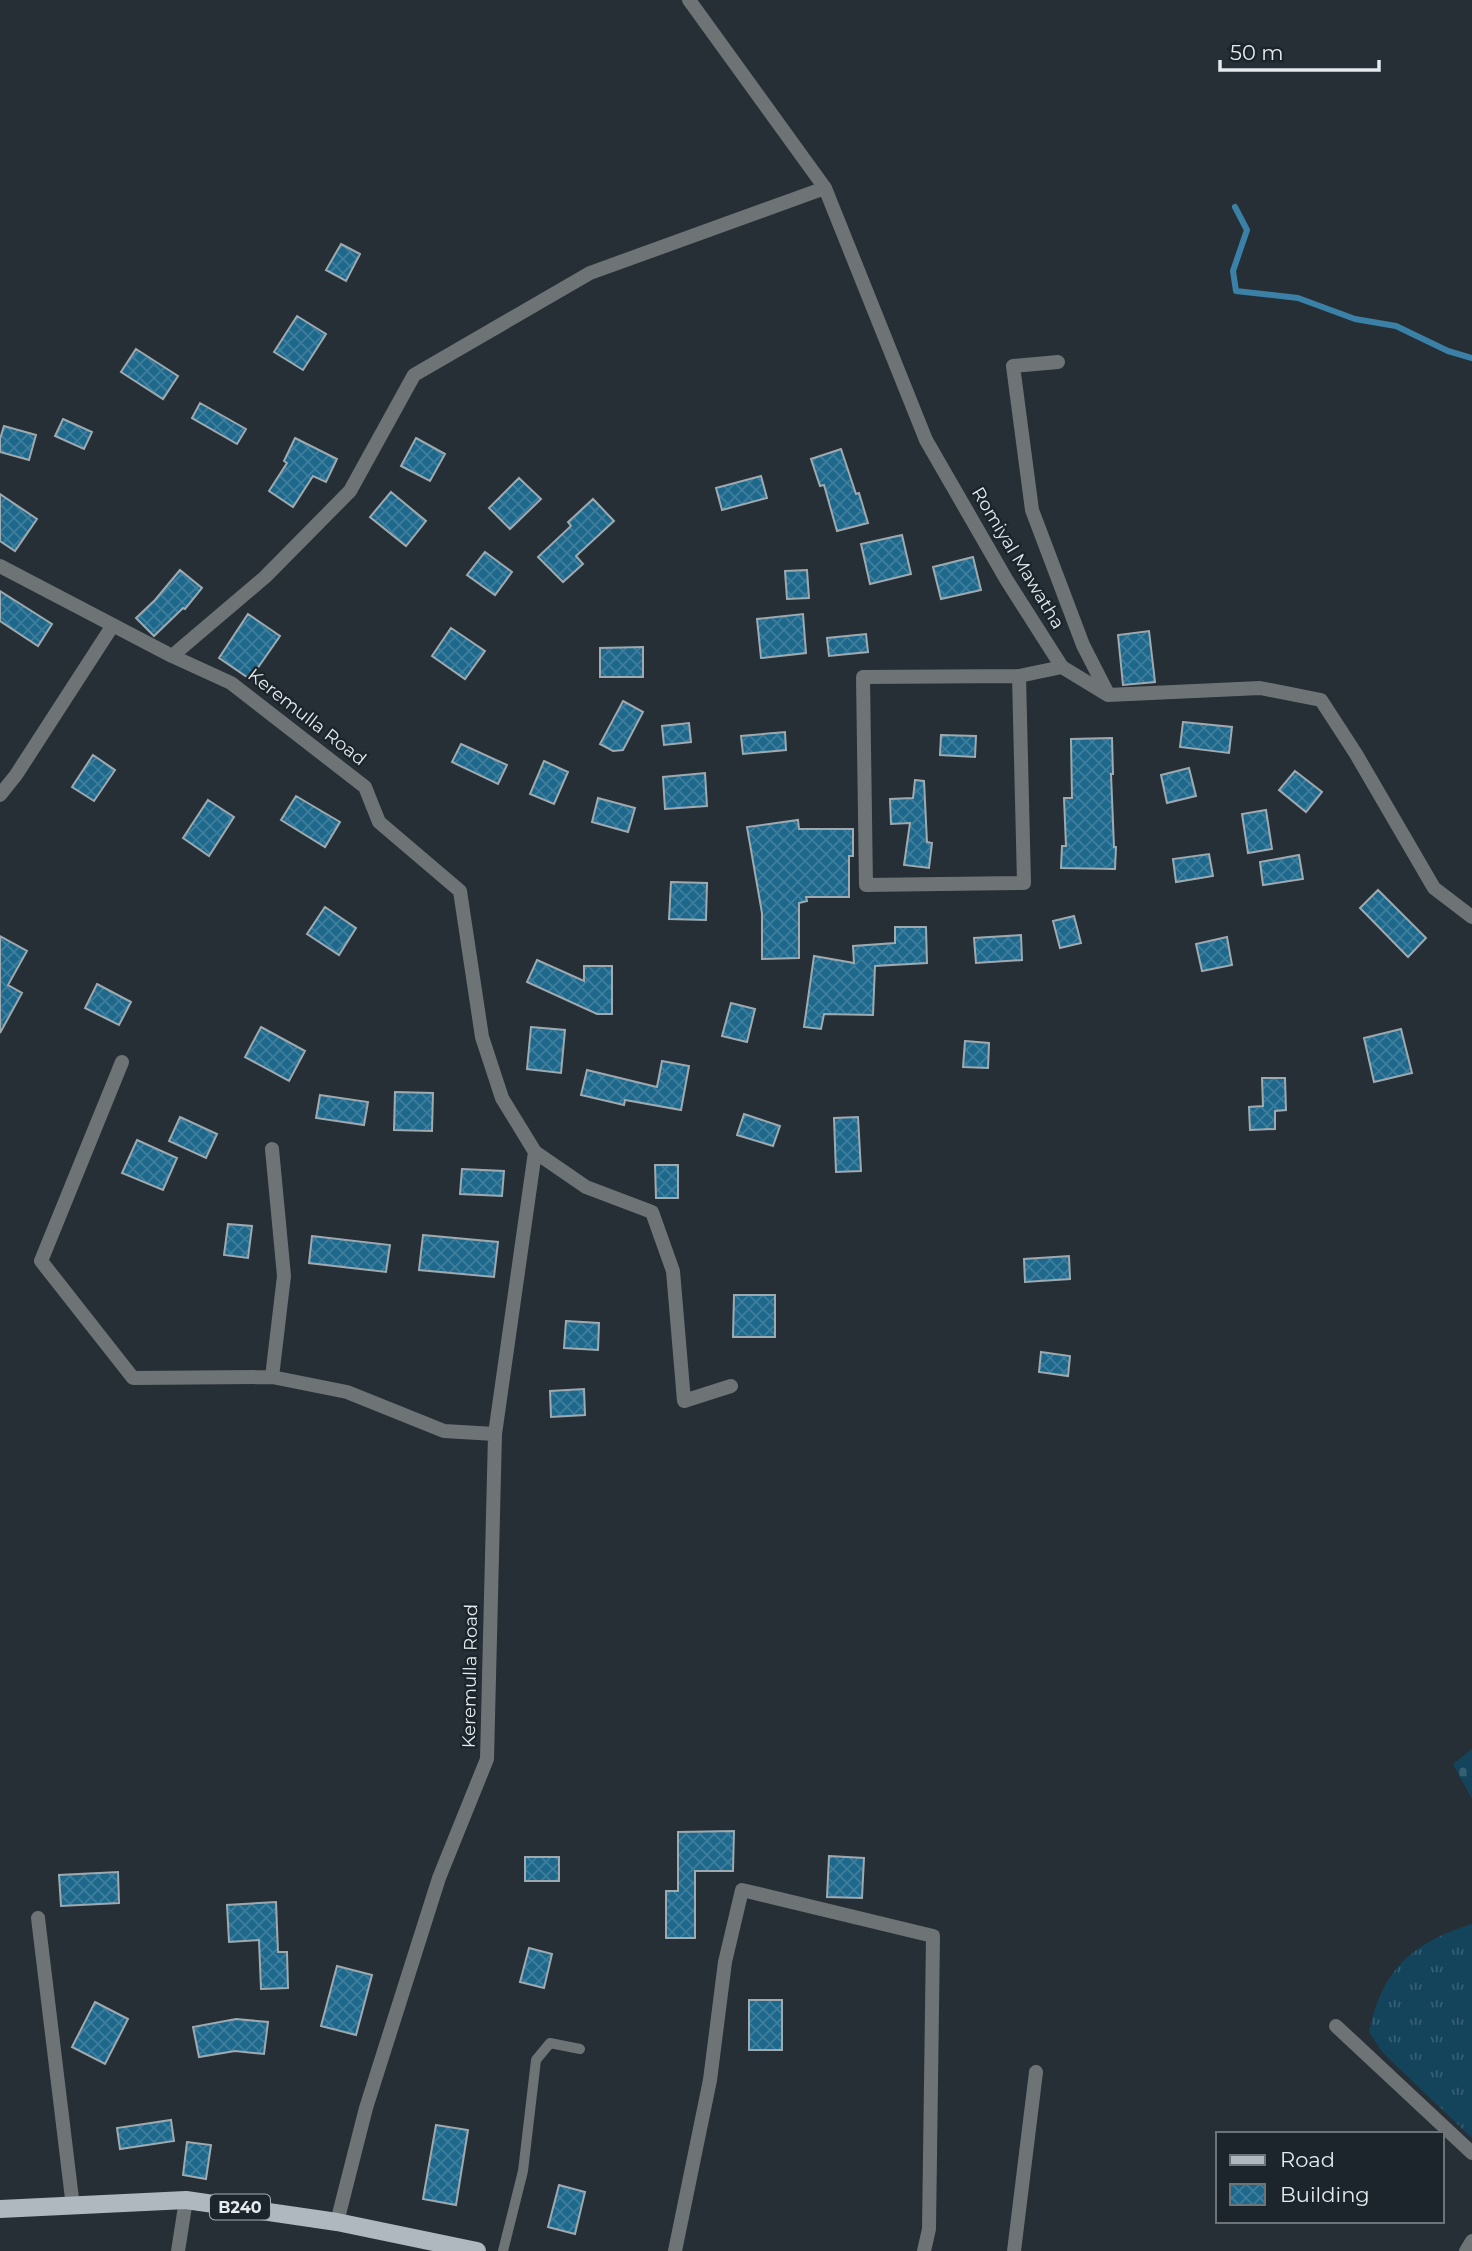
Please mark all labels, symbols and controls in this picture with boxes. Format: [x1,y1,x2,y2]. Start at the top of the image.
scale bar [1220,28,1379,72]
text: 50 m [1230,40,1284,65]
street label: Romiyal Mawatha [967,483,1069,633]
street label: Keremulla Road [243,664,371,770]
street label: Keremulla Road [458,1604,482,1748]
legend [1216,2132,1444,2223]
text: Road [1280,2147,1335,2172]
text: Building [1280,2182,1370,2207]
road number: B240 [210,2194,270,2220]

